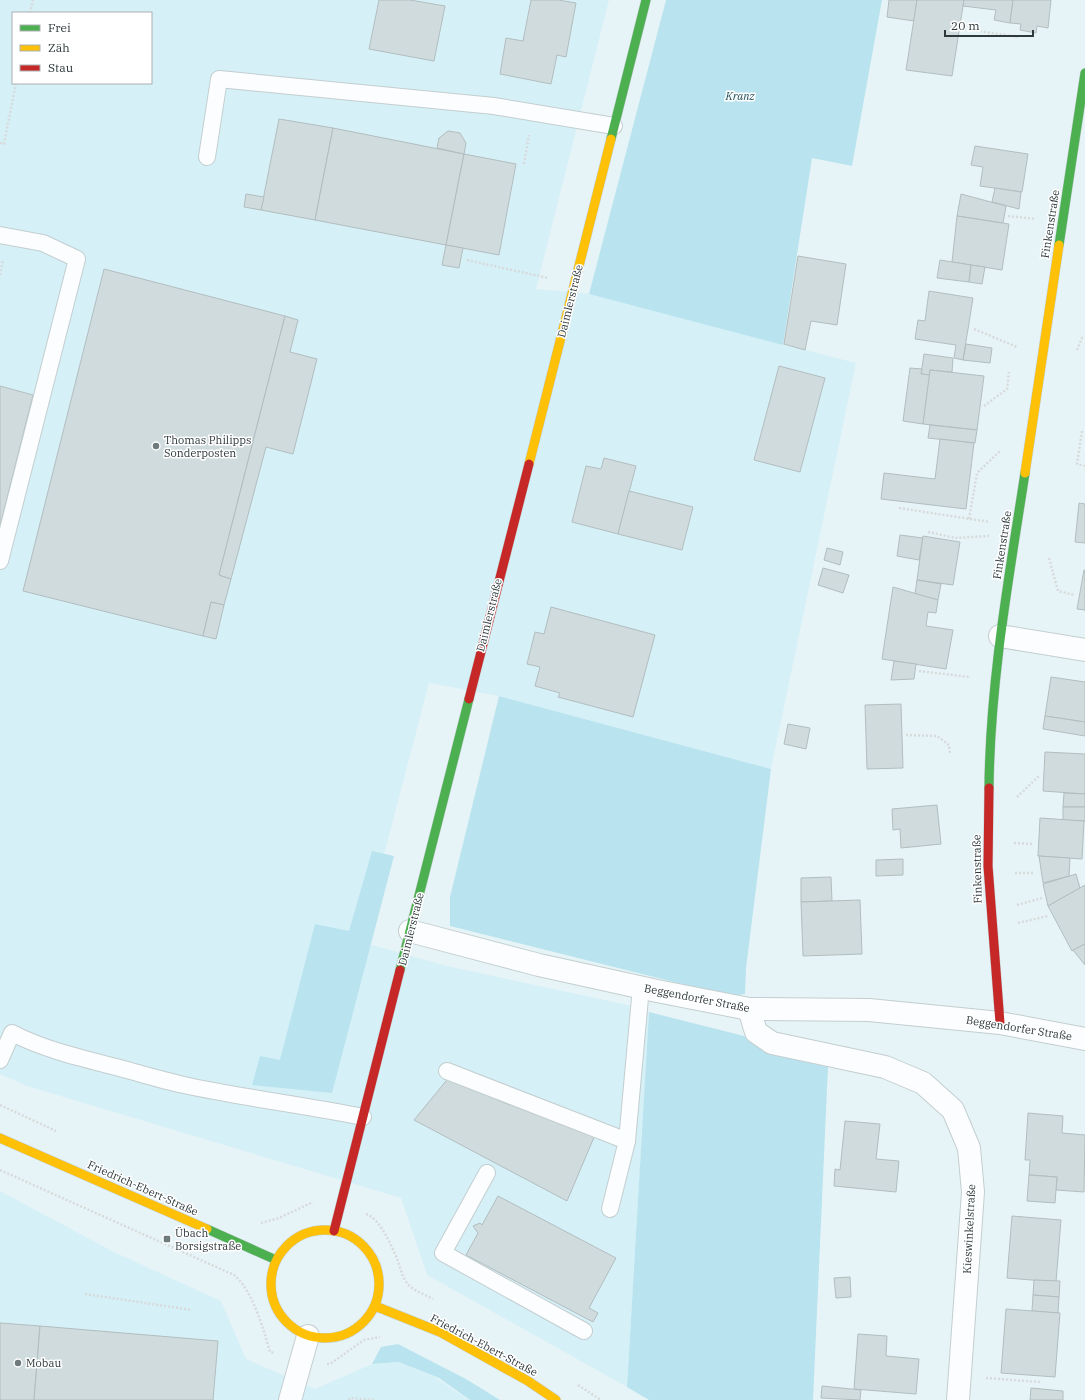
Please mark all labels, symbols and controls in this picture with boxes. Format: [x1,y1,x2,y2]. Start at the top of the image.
legend [12,12,152,84]
scale bar [945,12,1033,38]
text: 20 m [951,18,980,33]
text: Frei [48,20,71,35]
text: Zäh [48,40,70,55]
text: Stau [48,60,74,75]
park label: Kranz [725,89,755,103]
street label: Finkenstraße [1038,189,1062,259]
street label: Daimlerstraße [554,263,586,339]
place label: Thomas Philipps Sonderposten [164,433,251,460]
marker: Thomas Philipps Sonderposten [151,441,161,451]
street label: Finkenstraße [990,510,1014,580]
street label: Daimlerstraße [473,577,505,653]
street label: Finkenstraße [969,834,985,904]
street label: Daimlerstraße [395,891,427,967]
street label: Beggendorfer Straße [643,981,751,1015]
street label: Beggendorfer Straße [965,1013,1073,1043]
street label: Friedrich-Ebert-Straße [86,1157,200,1219]
street label: Kieswinkelstraße [960,1184,978,1274]
place label: Übach Borsigstraße [175,1226,241,1253]
marker: Übach Borsigstraße [162,1234,172,1244]
street label: Friedrich-Ebert-Straße [428,1311,540,1379]
place label: Mobau [26,1356,61,1370]
marker: Mobau [13,1358,23,1368]

